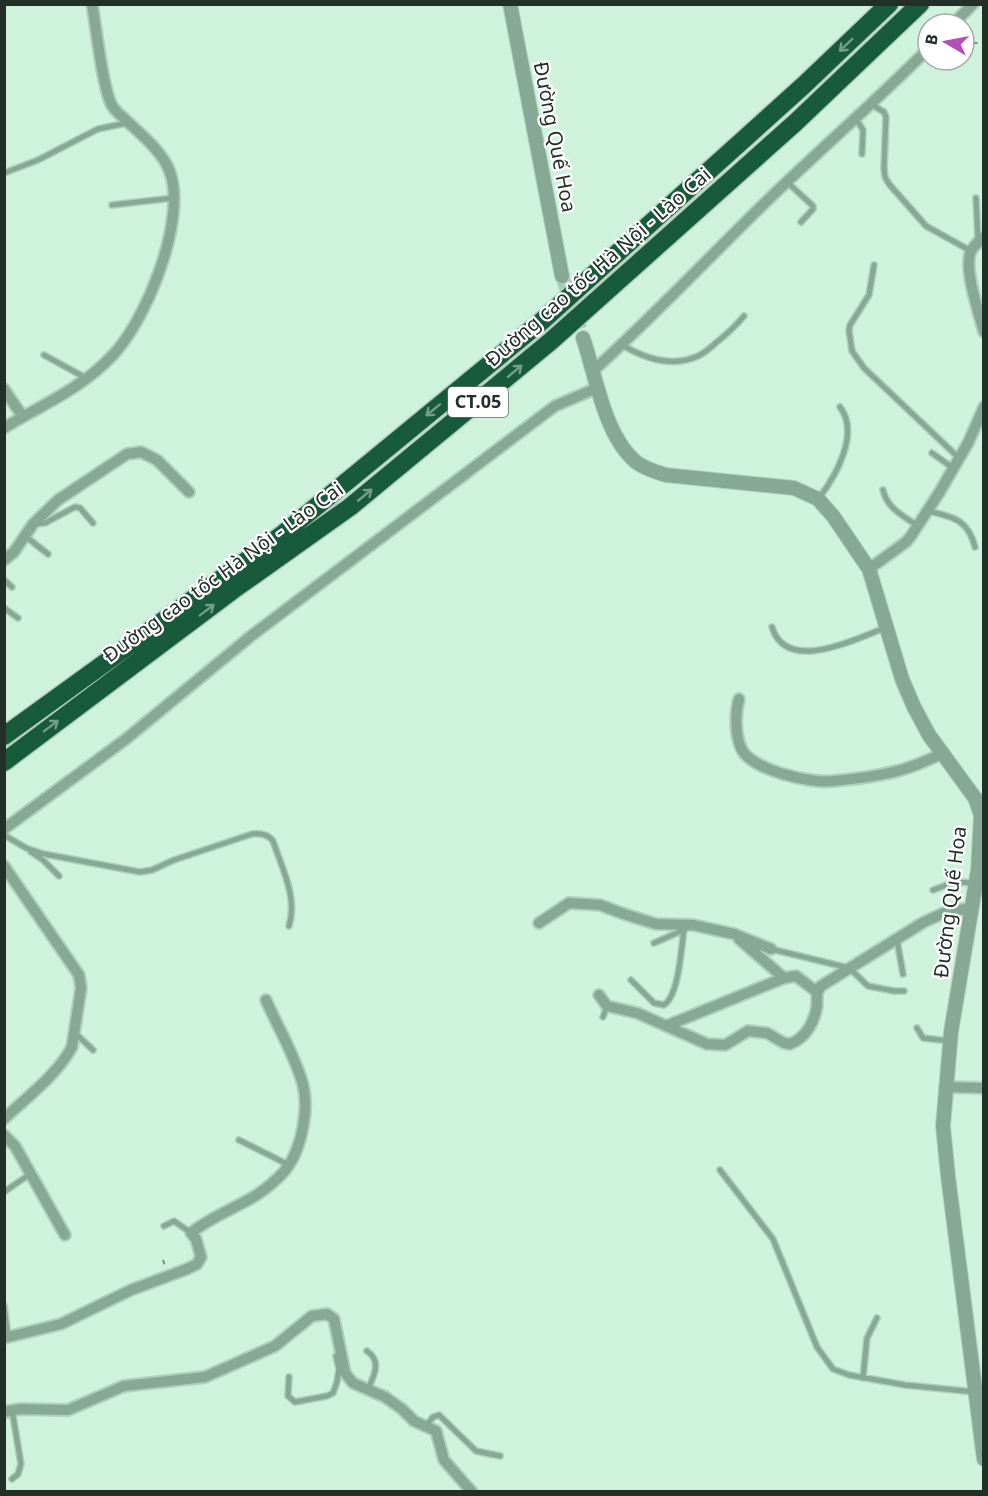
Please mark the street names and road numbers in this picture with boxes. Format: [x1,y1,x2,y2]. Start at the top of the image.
street label: Đường Quế Hoa [528,59,583,215]
street label: Đường cao tốc Hà Nội - Lào Cai [479,161,716,372]
road number: CT.05 [448,387,508,417]
street label: Đường cao tốc Hà Nội - Lào Cai [97,475,348,668]
street label: Đường Quế Hoa [927,824,972,979]

